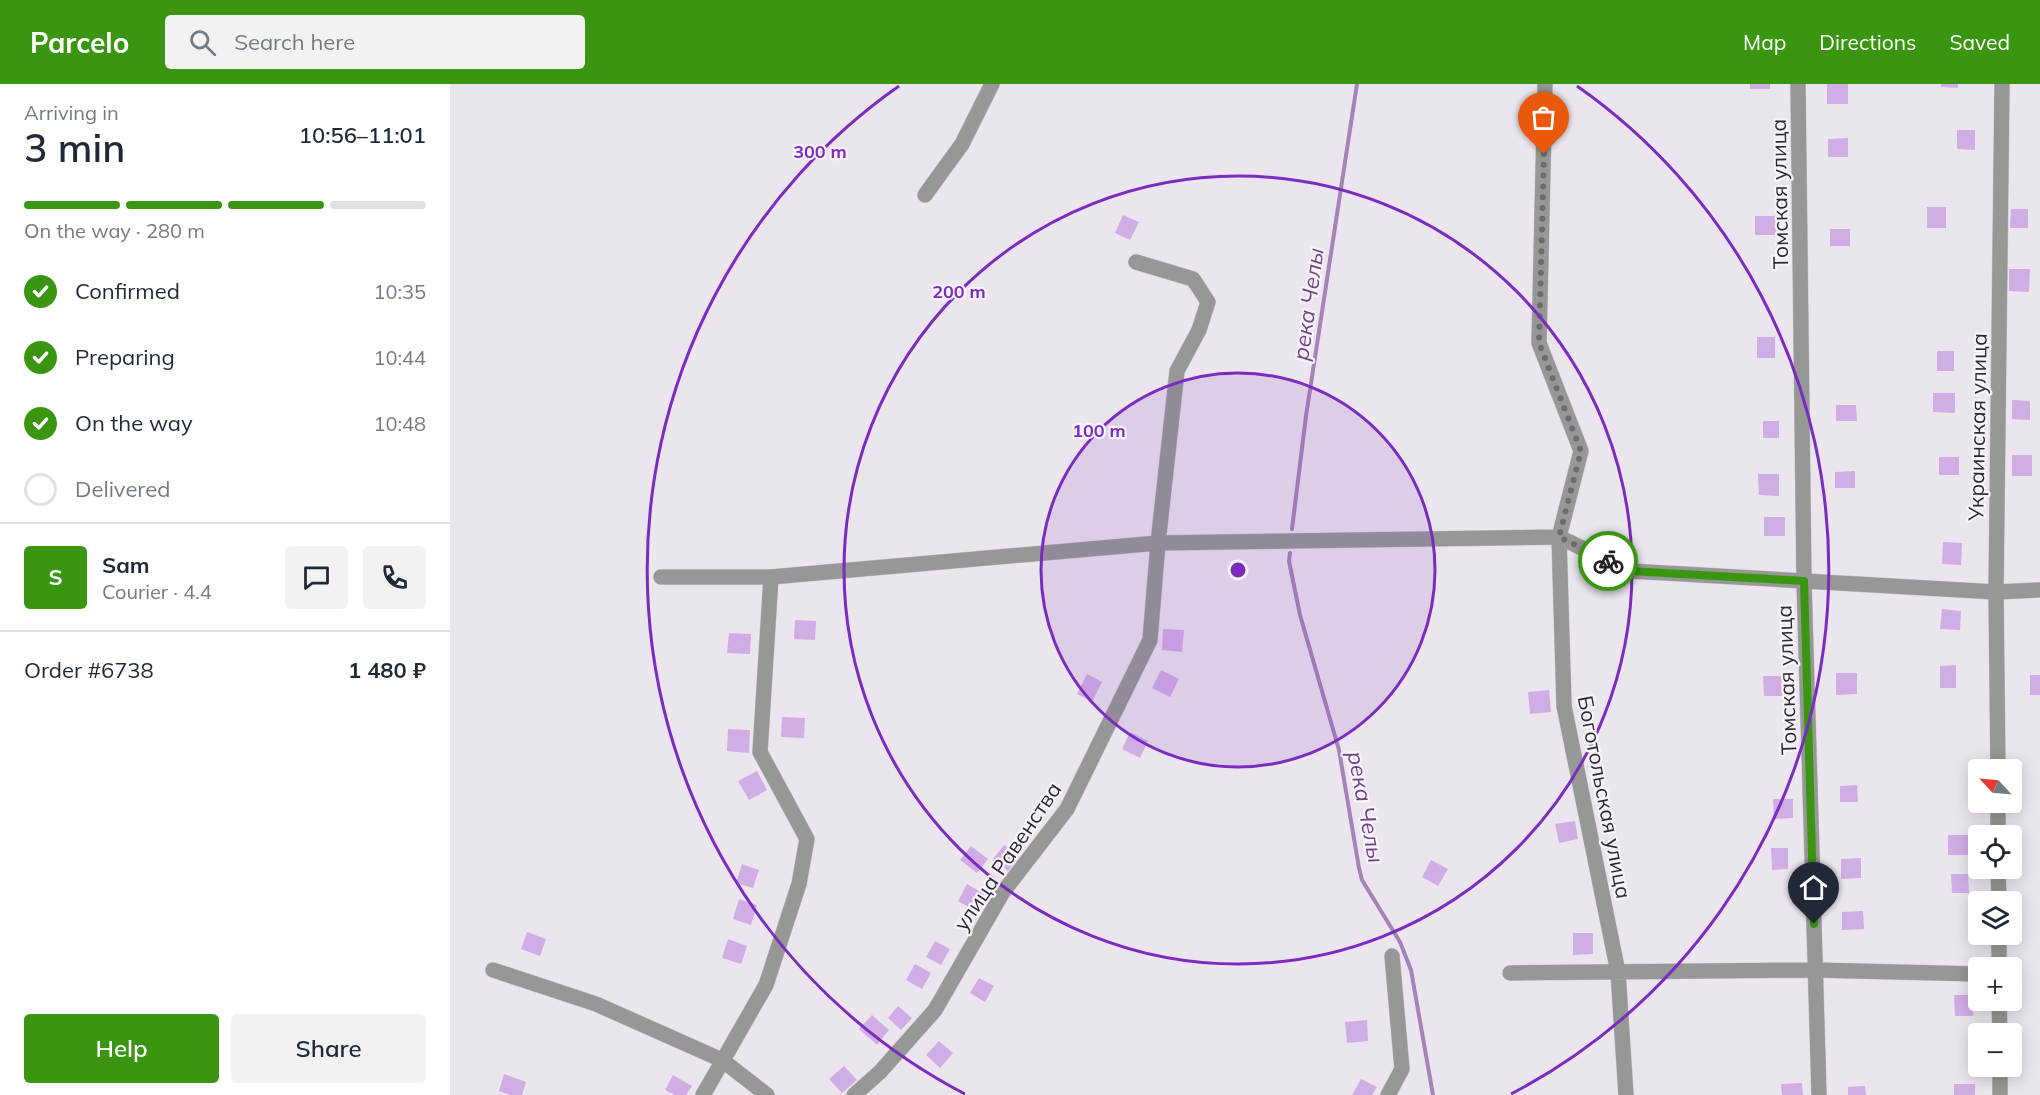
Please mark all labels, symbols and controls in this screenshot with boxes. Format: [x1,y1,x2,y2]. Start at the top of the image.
search box [165,15,585,69]
text: Parcelo [30,25,129,60]
icon: search [186,26,219,59]
text: Search here [234,28,355,56]
text: Map [1743,29,1786,55]
text: Directions [1819,29,1916,55]
text: Saved [1949,29,2010,55]
pin [1518,92,1569,154]
text: Arriving in [24,100,119,125]
icon: bag [1527,101,1560,134]
street label: Томская улица [1765,119,1793,269]
text: 10:56–11:01 [299,121,426,149]
text: 3 min [24,123,125,172]
text: 300 m [793,140,847,163]
text: On the way · 280 m [24,218,205,243]
water label: река Челы [1286,246,1330,362]
icon: check [24,275,57,308]
text: Confirmed [75,277,180,305]
text: 10:35 [373,279,426,304]
text: 200 m [932,280,986,303]
street label: Украинская улица [1962,333,1992,522]
icon: check [24,341,57,374]
text: Preparing [75,343,175,371]
text: 10:44 [373,345,426,370]
icon: check [24,407,57,440]
text: On the way [75,409,193,437]
text: 10:48 [373,411,426,436]
text: 100 m [1072,419,1126,442]
text: Delivered [75,475,170,503]
courier [1578,531,1638,591]
icon: bike [1592,545,1625,578]
button: chat [285,546,348,609]
button: phone [363,546,426,609]
text: Sam [102,551,150,579]
centre of rings [1228,560,1248,580]
text: S [48,563,63,591]
text: Courier · 4.4 [102,579,212,604]
street label: Томская улица [1770,604,1802,756]
text: Order #6738 [24,656,154,684]
text: 1 480 ₽ [348,656,426,684]
street label: Боготольская улица [1573,693,1637,901]
water label: река Челы [1341,749,1391,865]
north arrow [1968,759,2022,813]
map controls [1968,759,2022,1077]
street label: улица Равенства [948,777,1066,935]
button: locate [1968,825,2022,879]
pin [1788,862,1839,924]
icon: home [1797,871,1830,904]
button: layers [1968,891,2022,945]
button: + [1968,957,2022,1011]
button: Help [24,1014,219,1083]
button: Share [231,1014,426,1083]
button: − [1968,1023,2022,1077]

